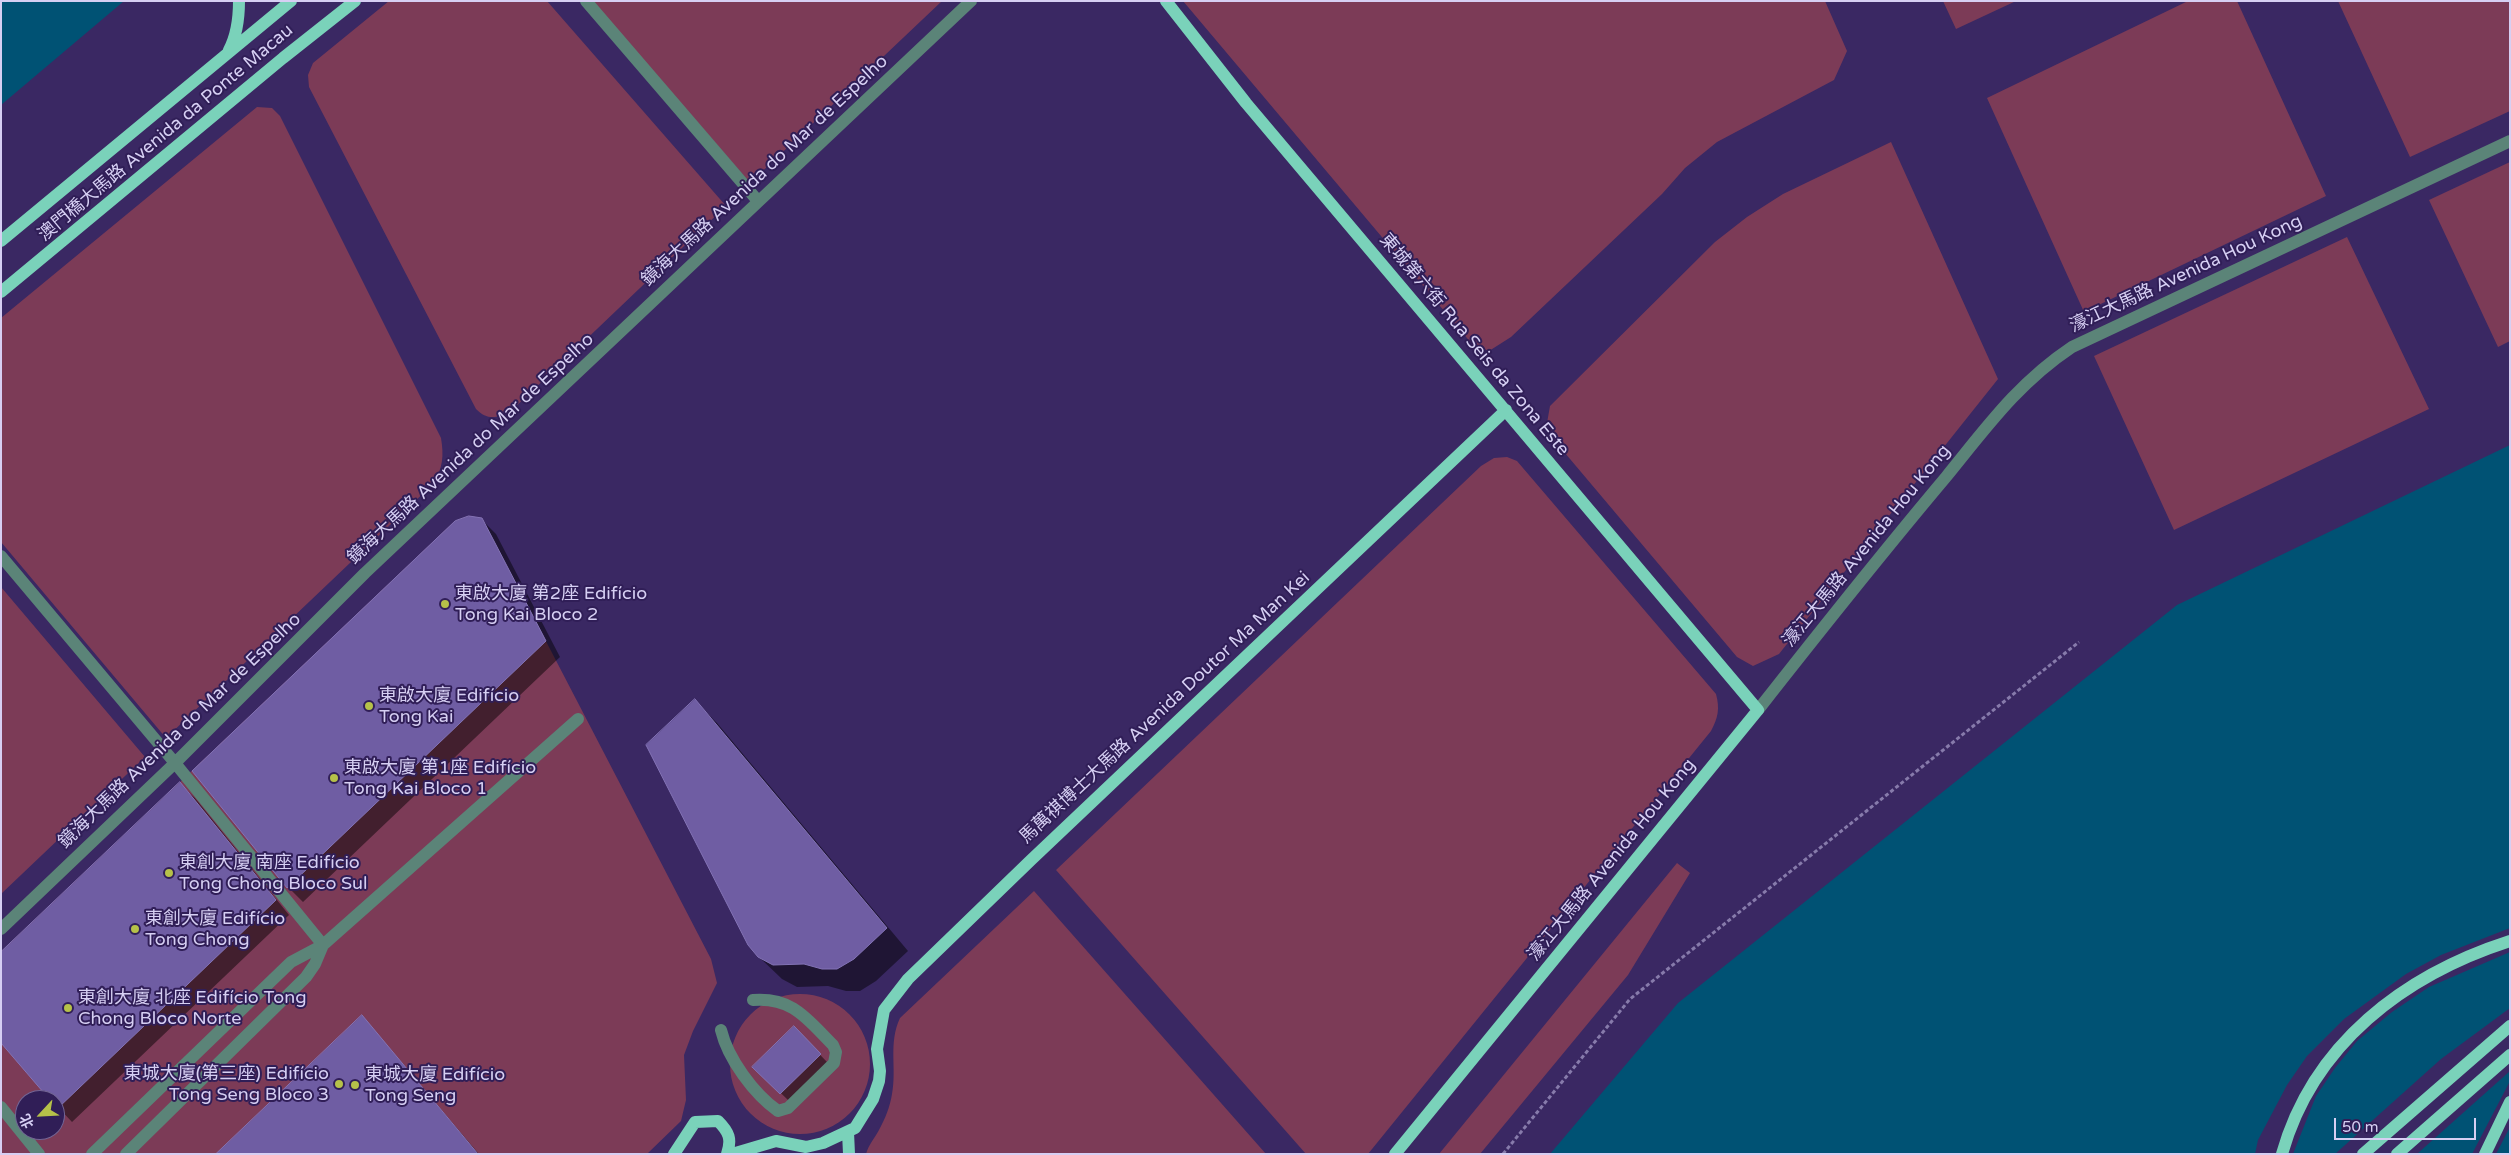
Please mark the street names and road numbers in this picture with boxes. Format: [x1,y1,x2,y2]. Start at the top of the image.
street label: 澳門橋大馬路 Avenida da Ponte Macau [34,20,298,246]
street label: 鏡海大馬路 Avenida do Mar de Espelho [637,51,893,291]
street label: 濠江大馬路 Avenida Hou Kong [2066,211,2306,337]
street label: 東城第六街 Rua Seis da Zona Este [1375,229,1573,461]
street label: 鏡海大馬路 Avenida do Mar de Espelho [343,329,599,569]
street label: 濠江大馬路 Avenida Hou Kong [1779,441,1955,651]
street label: 馬萬祺博士大馬路 Avenida Doutor Ma Man Kei [1015,567,1315,849]
street label: 鏡海大馬路 Avenida do Mar de Espelho [54,609,306,853]
street label: 濠江大馬路 Avenida Hou Kong [1524,755,1700,965]

